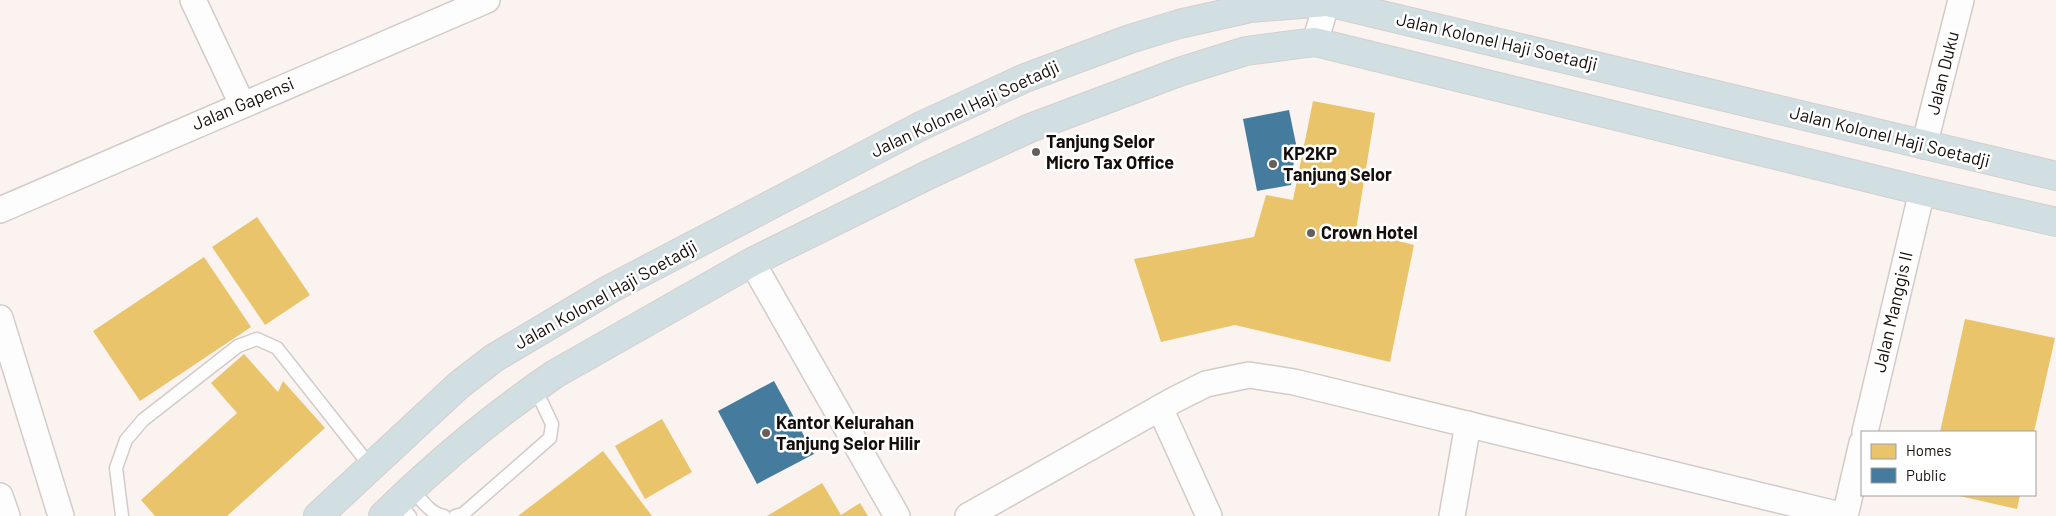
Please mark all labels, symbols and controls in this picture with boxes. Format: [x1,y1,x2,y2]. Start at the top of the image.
street label: Jalan Kolonel Haji Soetadji [1395,7,1600,75]
street label: Jalan Duku [1921,29,1963,117]
street label: Jalan Kolonel Haji Soetadji [867,55,1062,162]
street label: Jalan Gapensi [188,72,297,134]
street label: Jalan Kolonel Haji Soetadji [1788,100,1993,172]
place label: Tanjung Selor Micro Tax Office [1046,130,1174,173]
place label: KP2KP Tanjung Selor [1283,142,1392,185]
marker: Tanjung Selor Micro Tax Office [1030,146,1042,158]
marker: KP2KP Tanjung Selor [1267,158,1279,170]
place label: Crown Hotel [1321,221,1418,243]
marker: Crown Hotel [1305,227,1317,239]
street label: Jalan Kolonel Haji Soetadji [510,235,701,354]
street label: Jalan Manggis II [1867,249,1917,374]
place label: Kantor Kelurahan Tanjung Selor Hilir [776,411,920,454]
marker: Kantor Kelurahan Tanjung Selor Hilir [760,427,772,439]
legend [1861,431,2036,496]
text: Homes [1906,441,1951,459]
text: Public [1906,466,1946,484]

